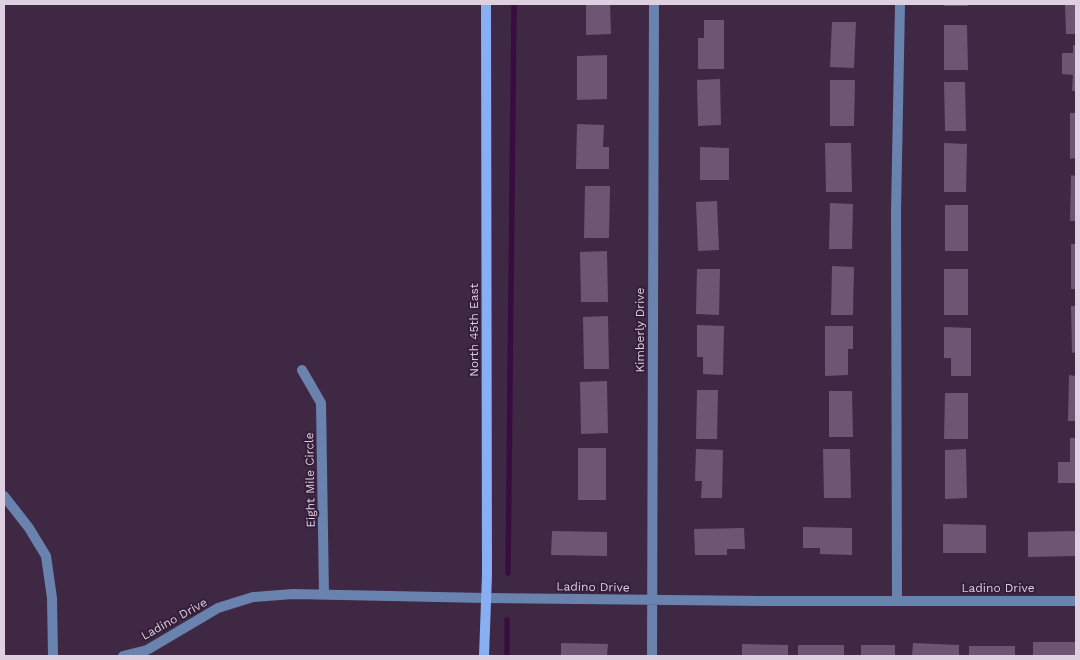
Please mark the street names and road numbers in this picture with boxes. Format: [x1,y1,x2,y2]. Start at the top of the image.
street label: North 45th East [467,283,481,377]
street label: Kimberly Drive [633,287,647,373]
street label: Eight Mile Circle [302,432,318,528]
street label: Ladino Drive [556,579,630,595]
street label: Ladino Drive [961,581,1035,595]
street label: Ladino Drive [139,595,209,643]

